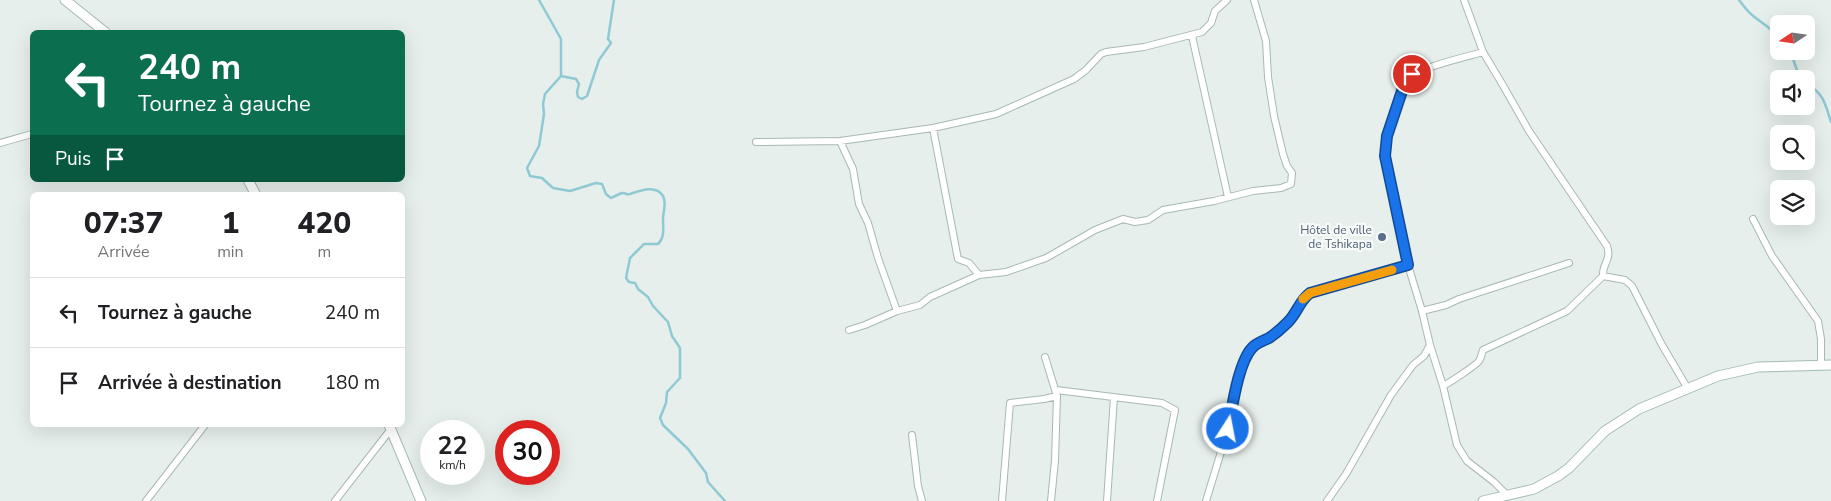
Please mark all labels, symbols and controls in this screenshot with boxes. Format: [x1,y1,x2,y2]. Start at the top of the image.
north arrow [1770,15,1815,60]
map controls [1770,15,1815,225]
text: 240 m [138,44,241,91]
icon: left [55,50,120,115]
pin [1391,53,1433,95]
icon: arrive [1398,60,1426,88]
button: sound [1770,70,1815,115]
text: Tournez à gauche [138,89,311,119]
button: search [1770,125,1815,170]
icon: arrive [101,145,129,173]
text: Puis [55,146,91,172]
button: layers [1770,180,1815,225]
text: 07:37 [84,203,163,244]
text: 1 [221,203,239,244]
text: 420 [297,203,351,244]
place label: Hôtel de ville de Tshikapa [1300,222,1372,252]
marker: Hôtel de ville de Tshikapa [1376,231,1388,243]
text: Arrivée [98,241,150,263]
text: min [217,241,244,263]
text: m [317,241,331,263]
icon: left [55,299,83,327]
text: Tournez à gauche [98,300,252,326]
text: 240 m [325,300,380,326]
icon: arrive [55,369,83,397]
text: Arrivée à destination [98,370,282,396]
text: 180 m [325,370,380,396]
position arrow [1201,402,1253,454]
speed limit sign: 30 [495,420,560,485]
text: 22 [437,429,468,463]
text: km/h [439,457,466,473]

